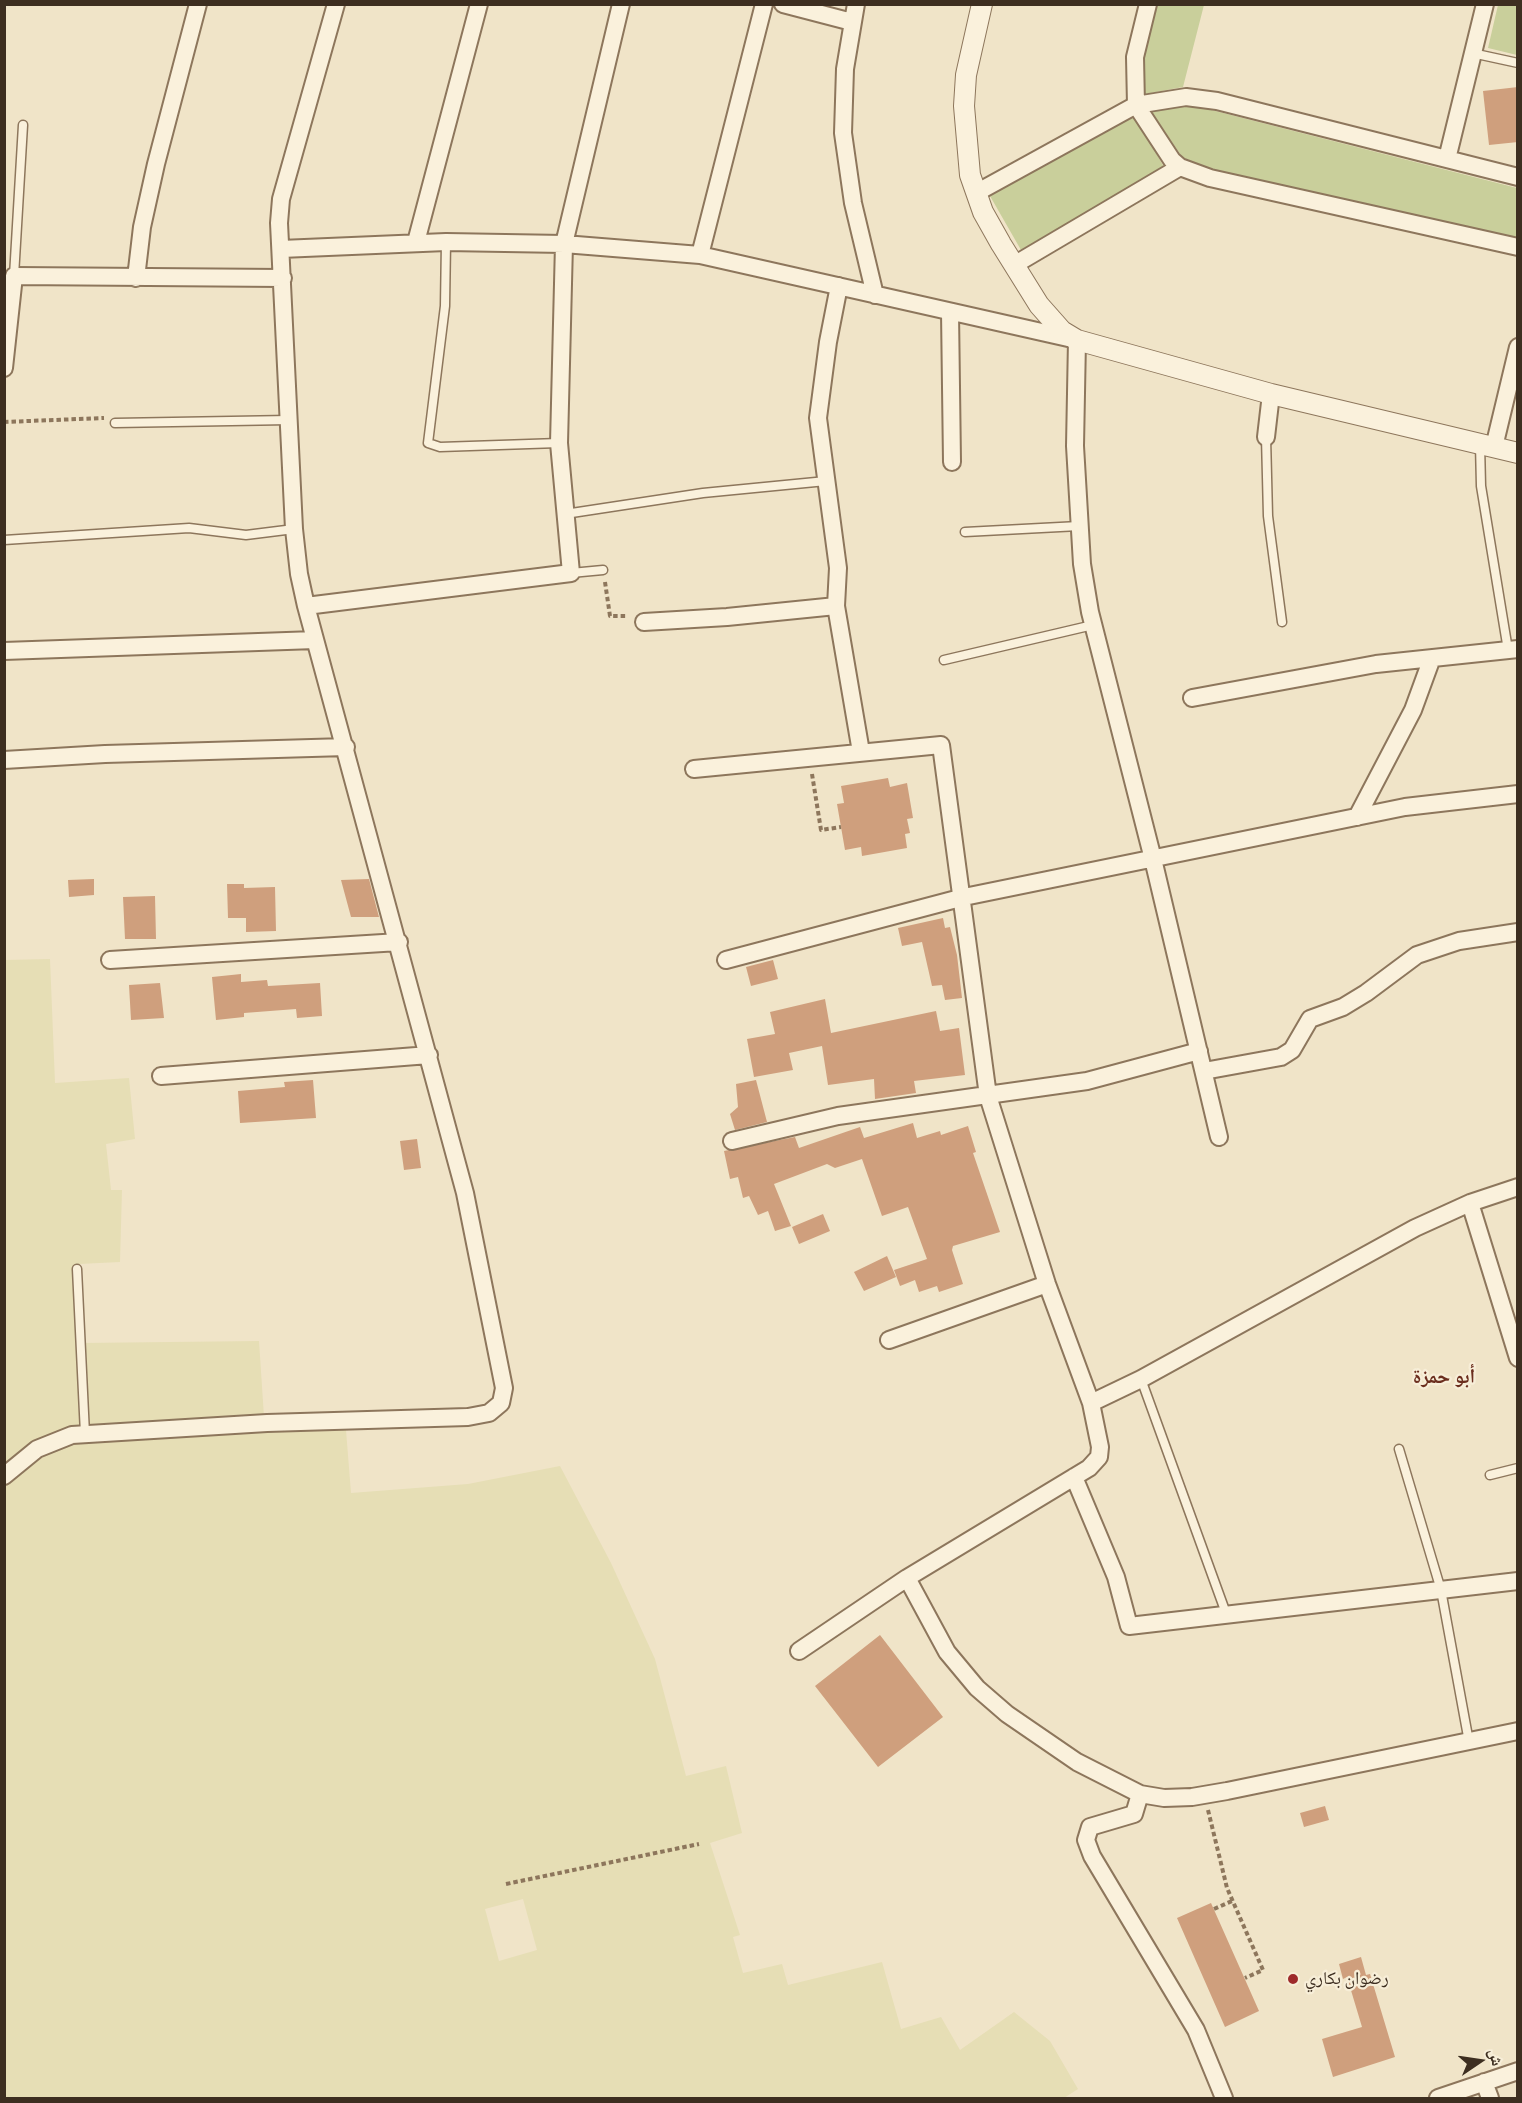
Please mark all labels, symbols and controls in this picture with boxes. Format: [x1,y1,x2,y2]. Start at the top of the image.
district label: أبو حمزة [1413,1365,1475,1389]
place label: رضوان بكاري [1305,1968,1389,1990]
marker: رضوان بكاري [1286,1972,1300,1986]
north arrow [1450,2031,1510,2091]
text: ش [1484,2046,1511,2068]

